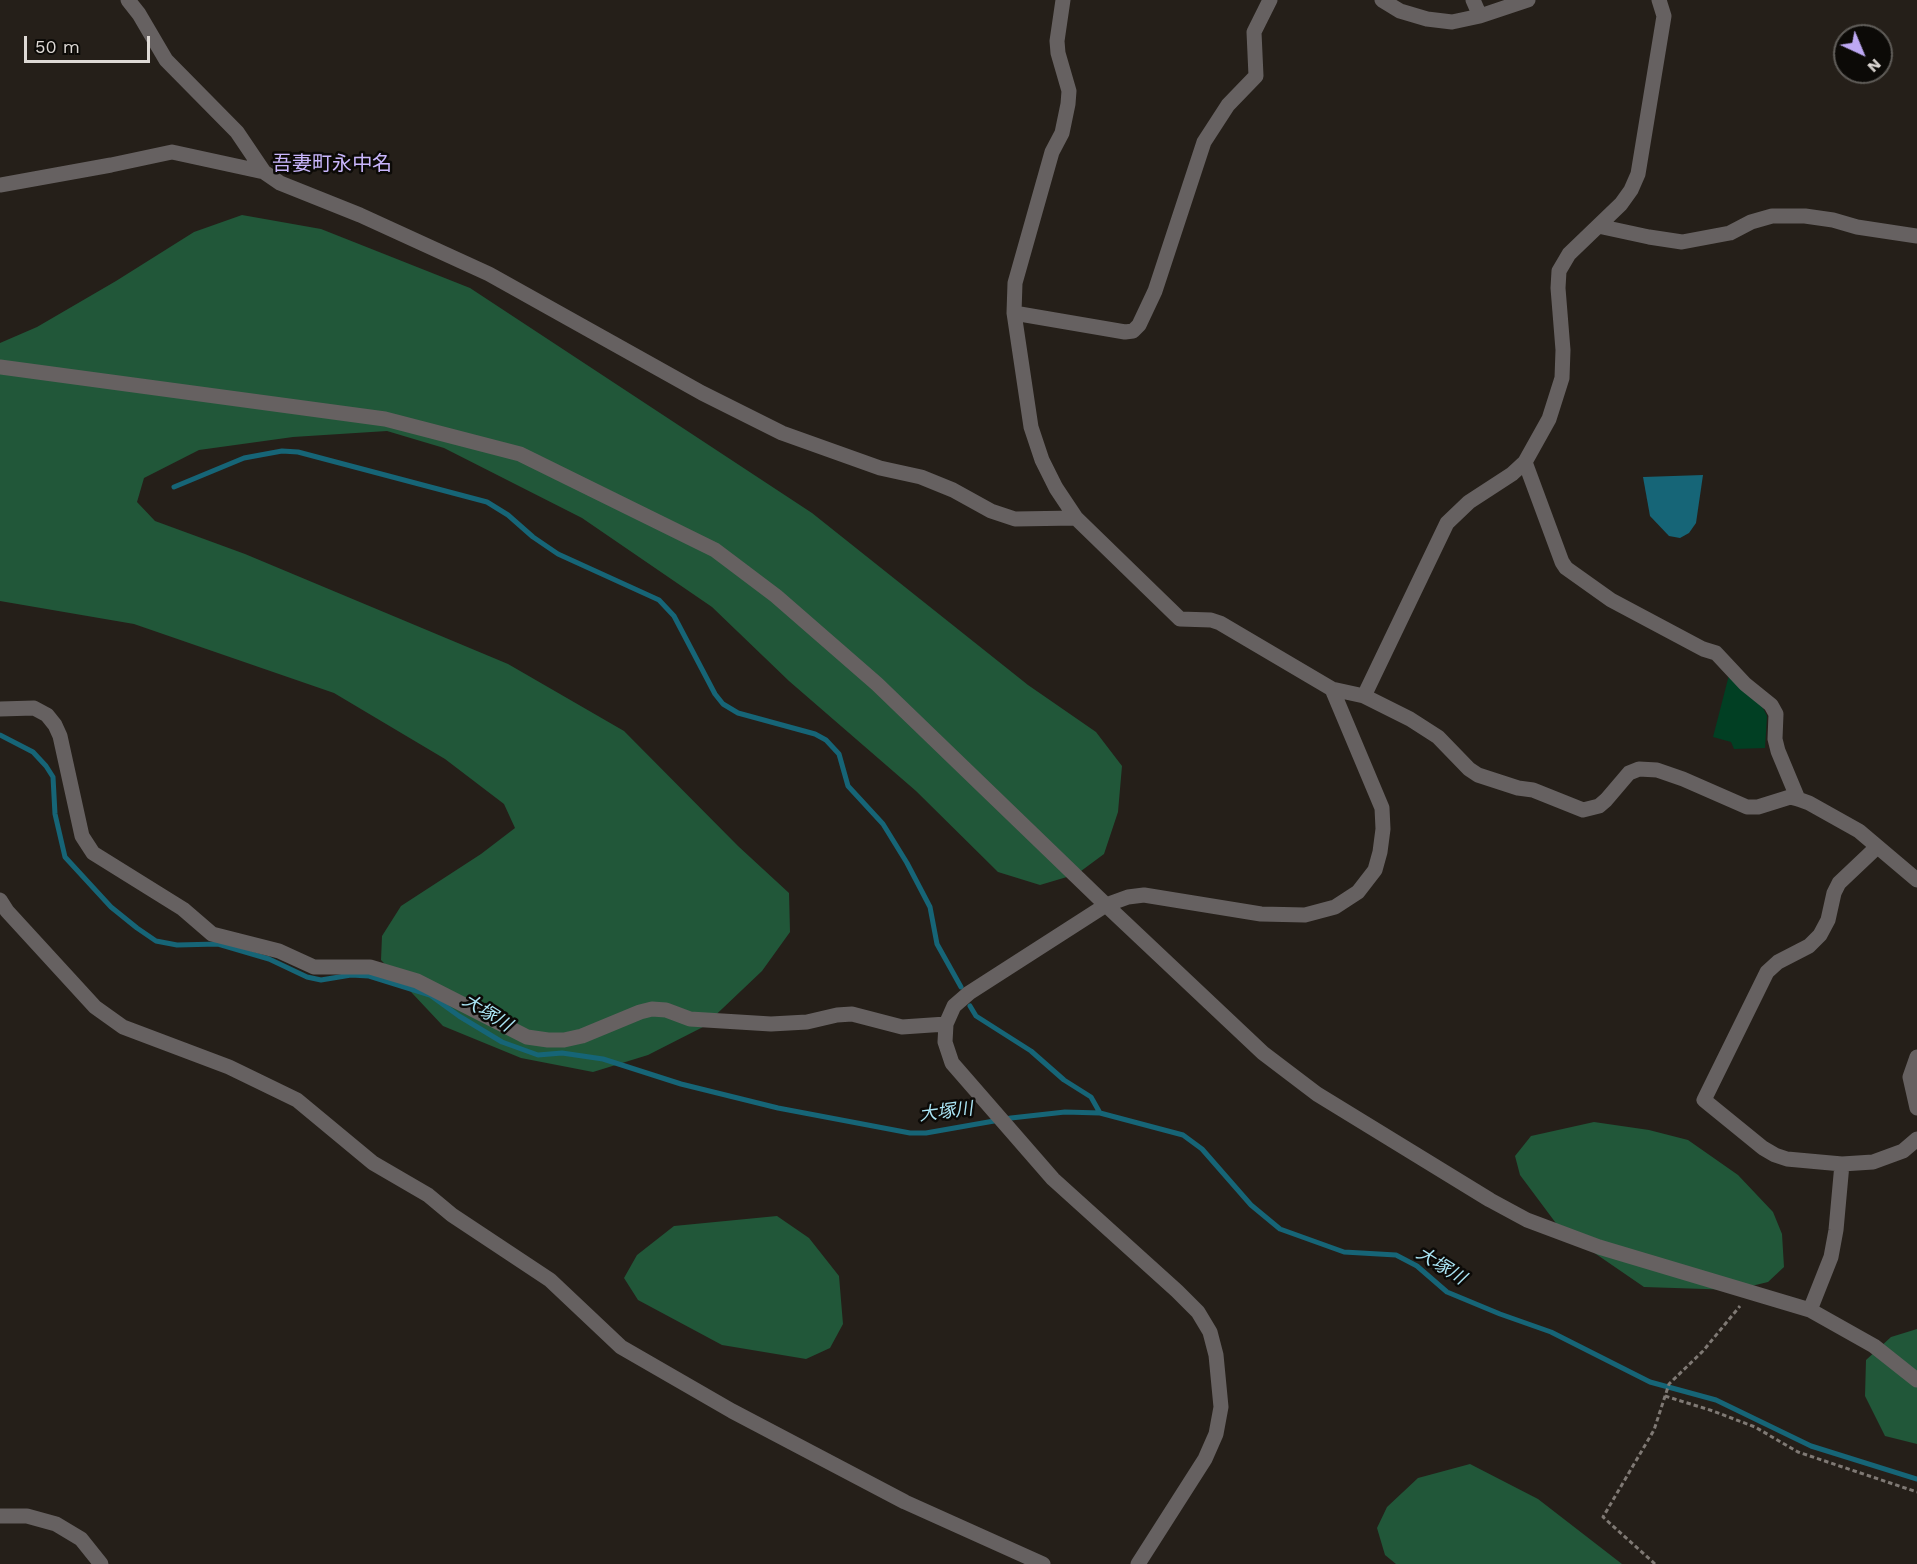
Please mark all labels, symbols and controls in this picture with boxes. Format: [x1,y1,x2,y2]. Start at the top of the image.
scale bar [27,24,153,62]
north arrow [1833,24,1893,84]
text: 50 m [35,36,80,57]
text: N [1864,55,1885,77]
district label: 吾妻町永中名 [272,152,392,176]
water label: 大塚川 [458,990,516,1036]
water label: 大塚川 [918,1098,974,1126]
water label: 大塚川 [1412,1243,1470,1289]

